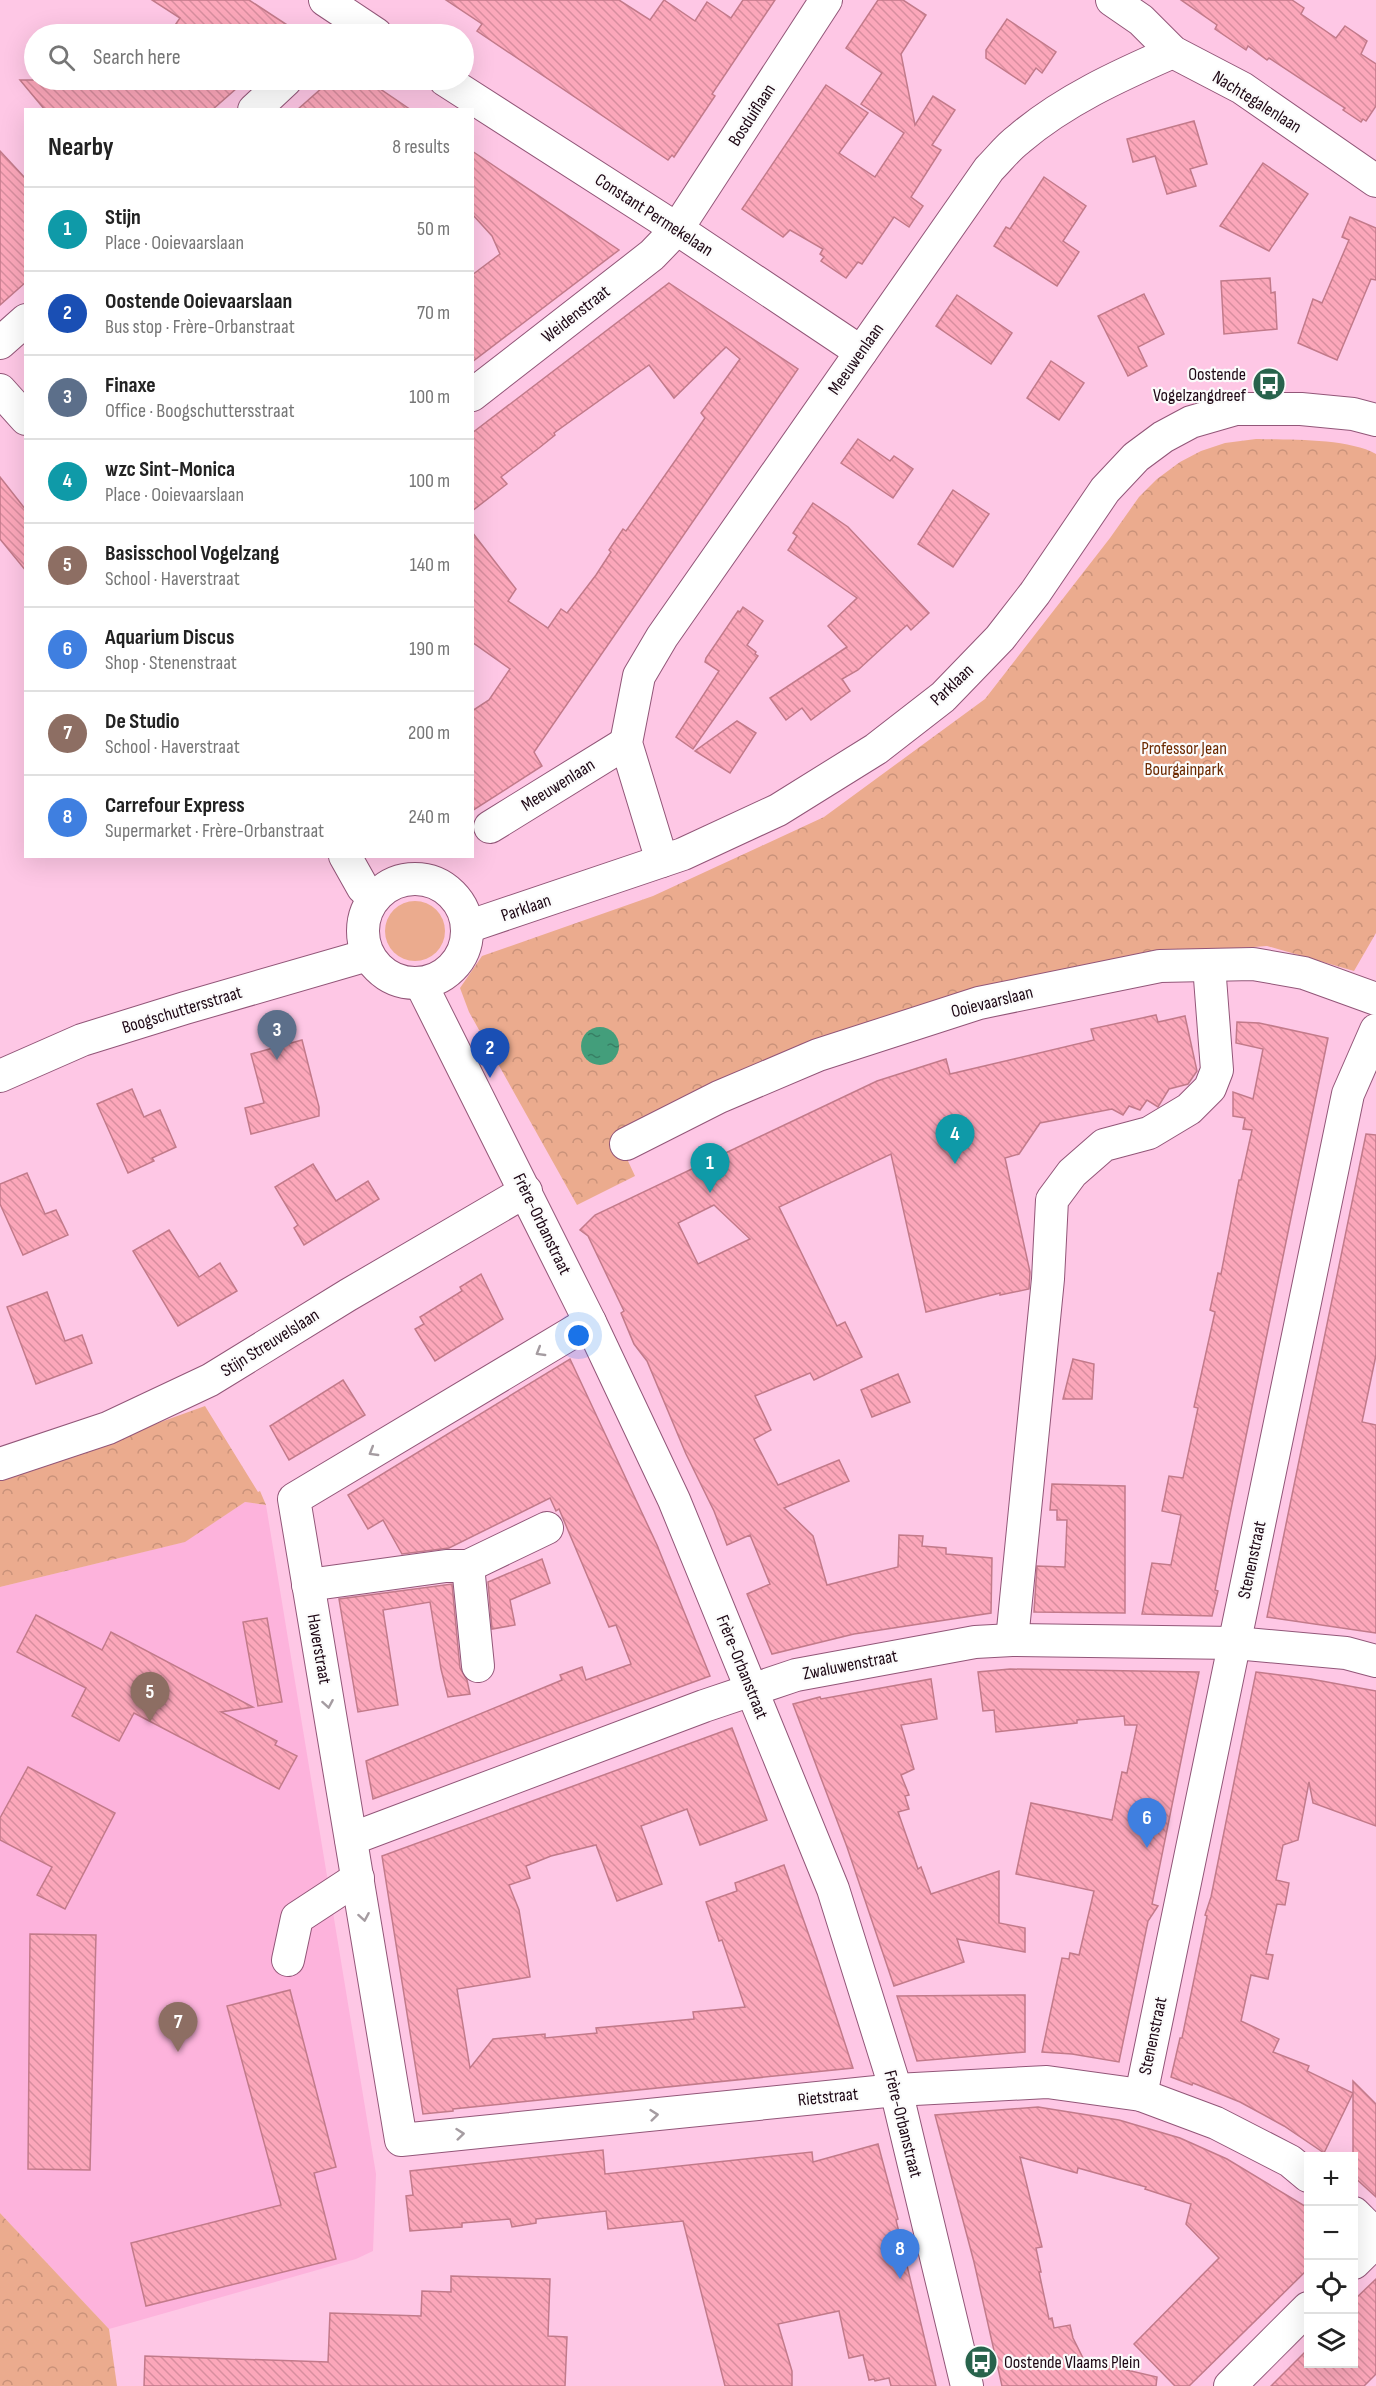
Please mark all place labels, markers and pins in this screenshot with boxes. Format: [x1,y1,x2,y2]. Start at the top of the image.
place label: Oostende Vogelzangdreef [1153,364,1247,406]
bus stop icon: Oostende Vogelzangdreef [1251,366,1287,402]
pin: 3 [258,1010,296,1060]
pin: 2 [470,1028,510,1078]
pin: 4 [936,1114,974,1164]
pin: 1 [690,1144,730,1193]
pin: 5 [130,1672,170,1722]
pin: 6 [1128,1798,1166,1848]
pin: 7 [158,2002,198,2052]
pin: 8 [880,2230,920,2279]
bus stop icon: Oostende Vlaams Plein [963,2344,999,2380]
place label: Oostende Vlaams Plein [1004,2352,1140,2373]

